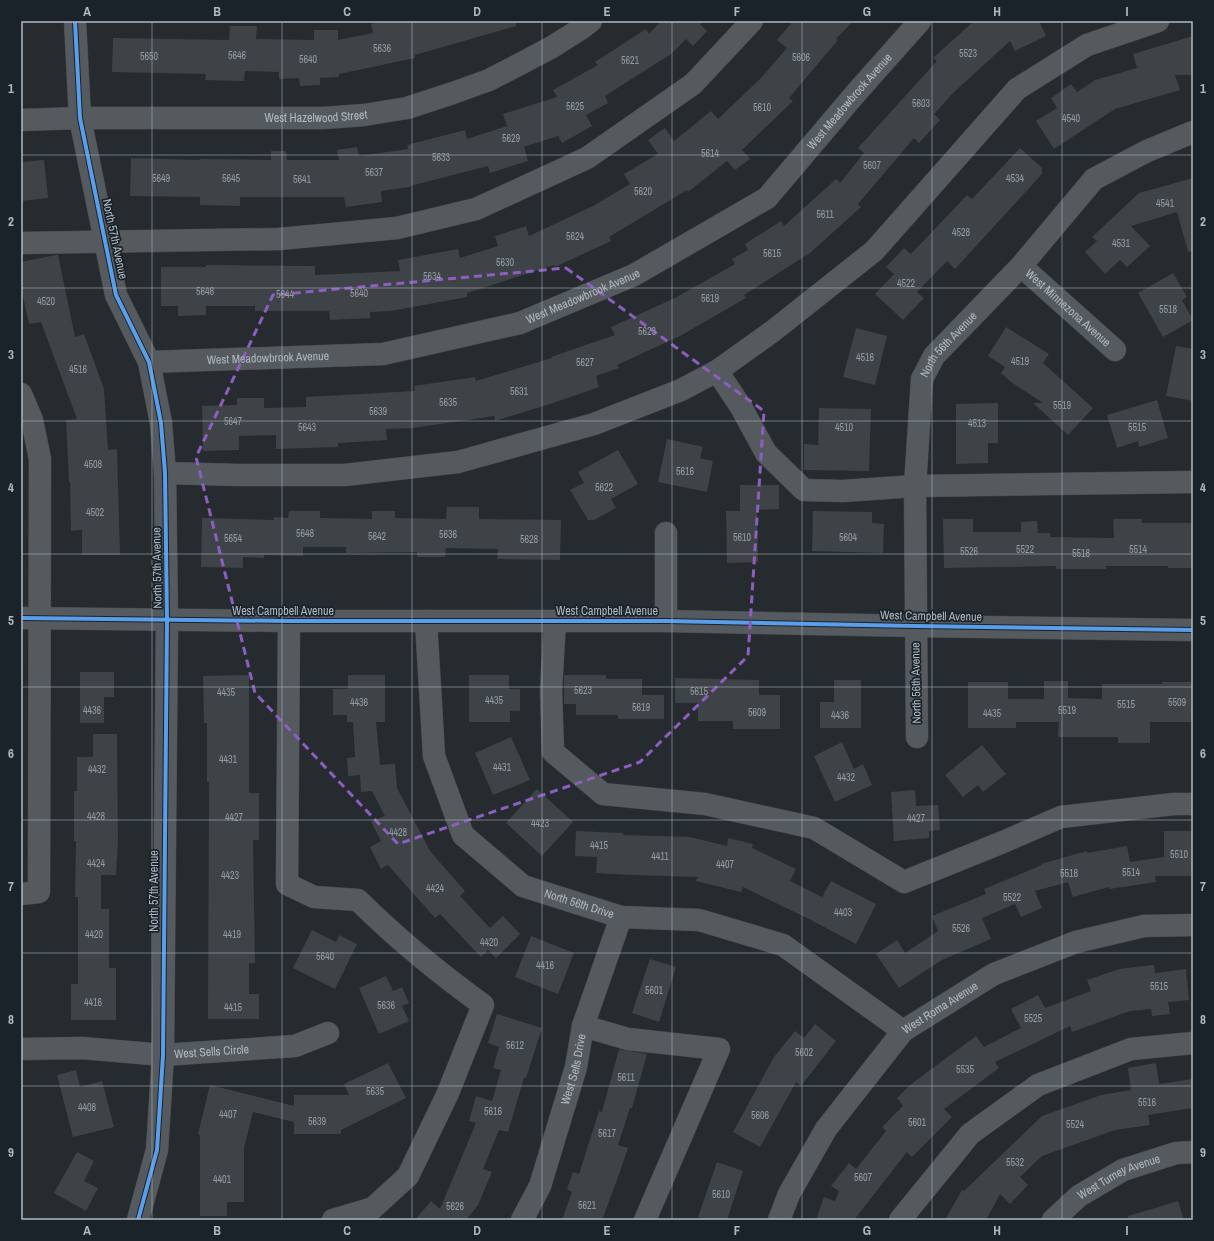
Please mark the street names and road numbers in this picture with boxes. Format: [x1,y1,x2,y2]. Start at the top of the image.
street label: West Meadowbrook Avenue [803,50,896,153]
street label: West Hazelwood Street [265,107,369,126]
street label: North 57th Avenue [99,198,131,280]
street label: West Meadowbrook Avenue [524,265,643,328]
street label: West Minnezona Avenue [1022,266,1114,350]
street label: North 56th Avenue [916,308,980,380]
street label: West Meadowbrook Avenue [206,348,329,368]
street label: North 57th Avenue [148,527,166,609]
street label: West Campbell Avenue [232,603,334,619]
street label: West Campbell Avenue [556,603,658,619]
street label: West Campbell Avenue [880,607,982,625]
street label: North 56th Avenue [907,642,925,724]
street label: North 57th Avenue [146,850,162,932]
street label: North 56th Drive [542,885,616,922]
street label: West Roma Avenue [899,978,981,1038]
street label: West Sells Drive [557,1033,590,1107]
street label: West Sells Circle [174,1041,249,1062]
street label: West Turney Avenue [1075,1151,1162,1203]

